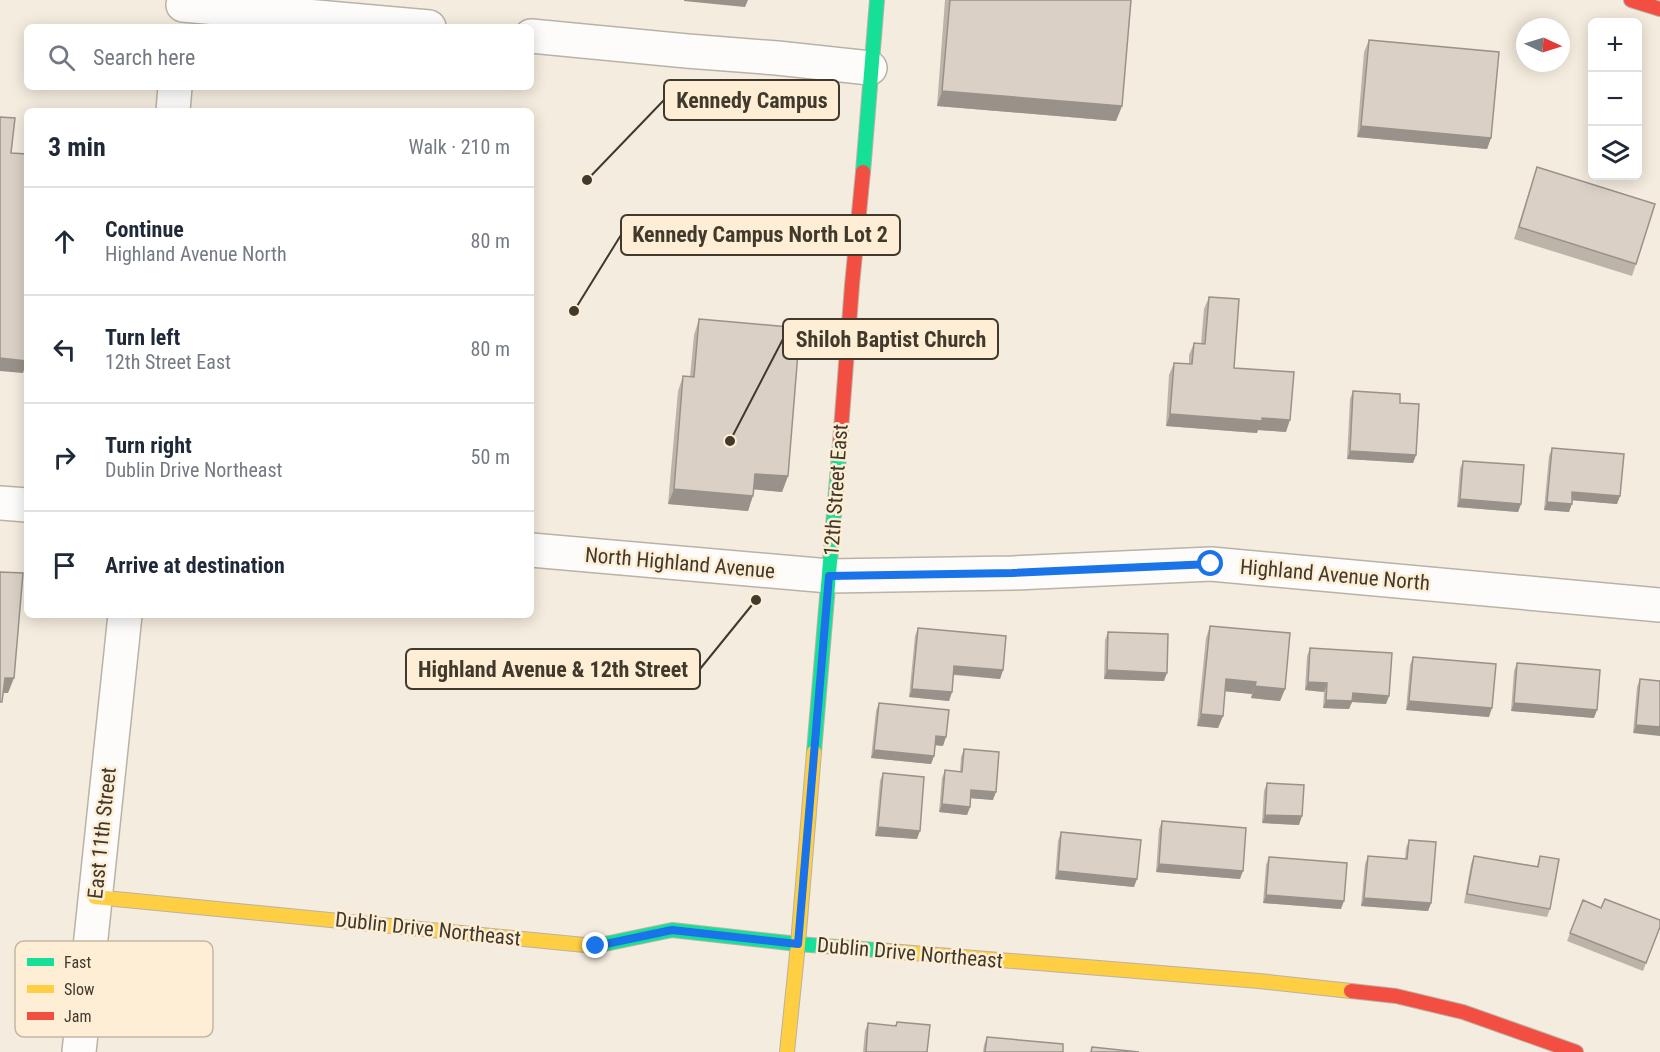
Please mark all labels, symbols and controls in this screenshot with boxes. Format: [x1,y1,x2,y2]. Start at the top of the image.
north arrow [1516,18,1570,72]
map controls [1588,18,1642,180]
button: + [1588,18,1642,72]
search box [24,24,534,90]
icon: search [45,41,78,74]
text: Search here [93,45,195,70]
button: − [1588,72,1642,126]
callout: Kennedy Campus [664,80,839,120]
text: Kennedy Campus [676,88,828,113]
button: layers [1588,126,1642,180]
text: 3 min [48,132,106,162]
text: Walk · 210 m [409,135,510,159]
callout: Kennedy Campus North Lot 2 [621,215,900,255]
text: Continue [105,217,184,242]
text: Kennedy Campus North Lot 2 [632,222,888,247]
icon: ahead [48,225,81,258]
text: 80 m [471,229,510,253]
text: Highland Avenue North [105,242,287,266]
callout: Shiloh Baptist Church [783,319,998,359]
text: Turn left [105,325,180,350]
text: Shiloh Baptist Church [796,327,986,352]
icon: left [48,333,81,366]
text: 80 m [471,337,510,361]
text: 12th Street East [105,350,231,374]
street label: 12th Street East [819,423,853,557]
text: Turn right [105,433,192,458]
icon: right [48,441,81,474]
text: 50 m [471,445,510,469]
text: Dublin Drive Northeast [105,458,282,482]
street label: North Highland Avenue [584,543,776,583]
icon: arrive [48,549,81,582]
route start [1197,550,1223,576]
text: Arrive at destination [105,553,285,578]
street label: Highland Avenue North [1239,555,1431,595]
callout: Highland Avenue & 12th Street [406,649,700,689]
text: Highland Avenue & 12th Street [418,657,688,682]
street label: East 11th Street [83,766,121,900]
street label: Dublin Drive Northeast [334,907,522,951]
route end [582,932,608,958]
street label: Dublin Drive Northeast [816,933,1004,973]
legend [15,941,213,1037]
text: Fast [64,953,91,972]
text: Slow [64,980,94,999]
text: Jam [64,1007,91,1026]

